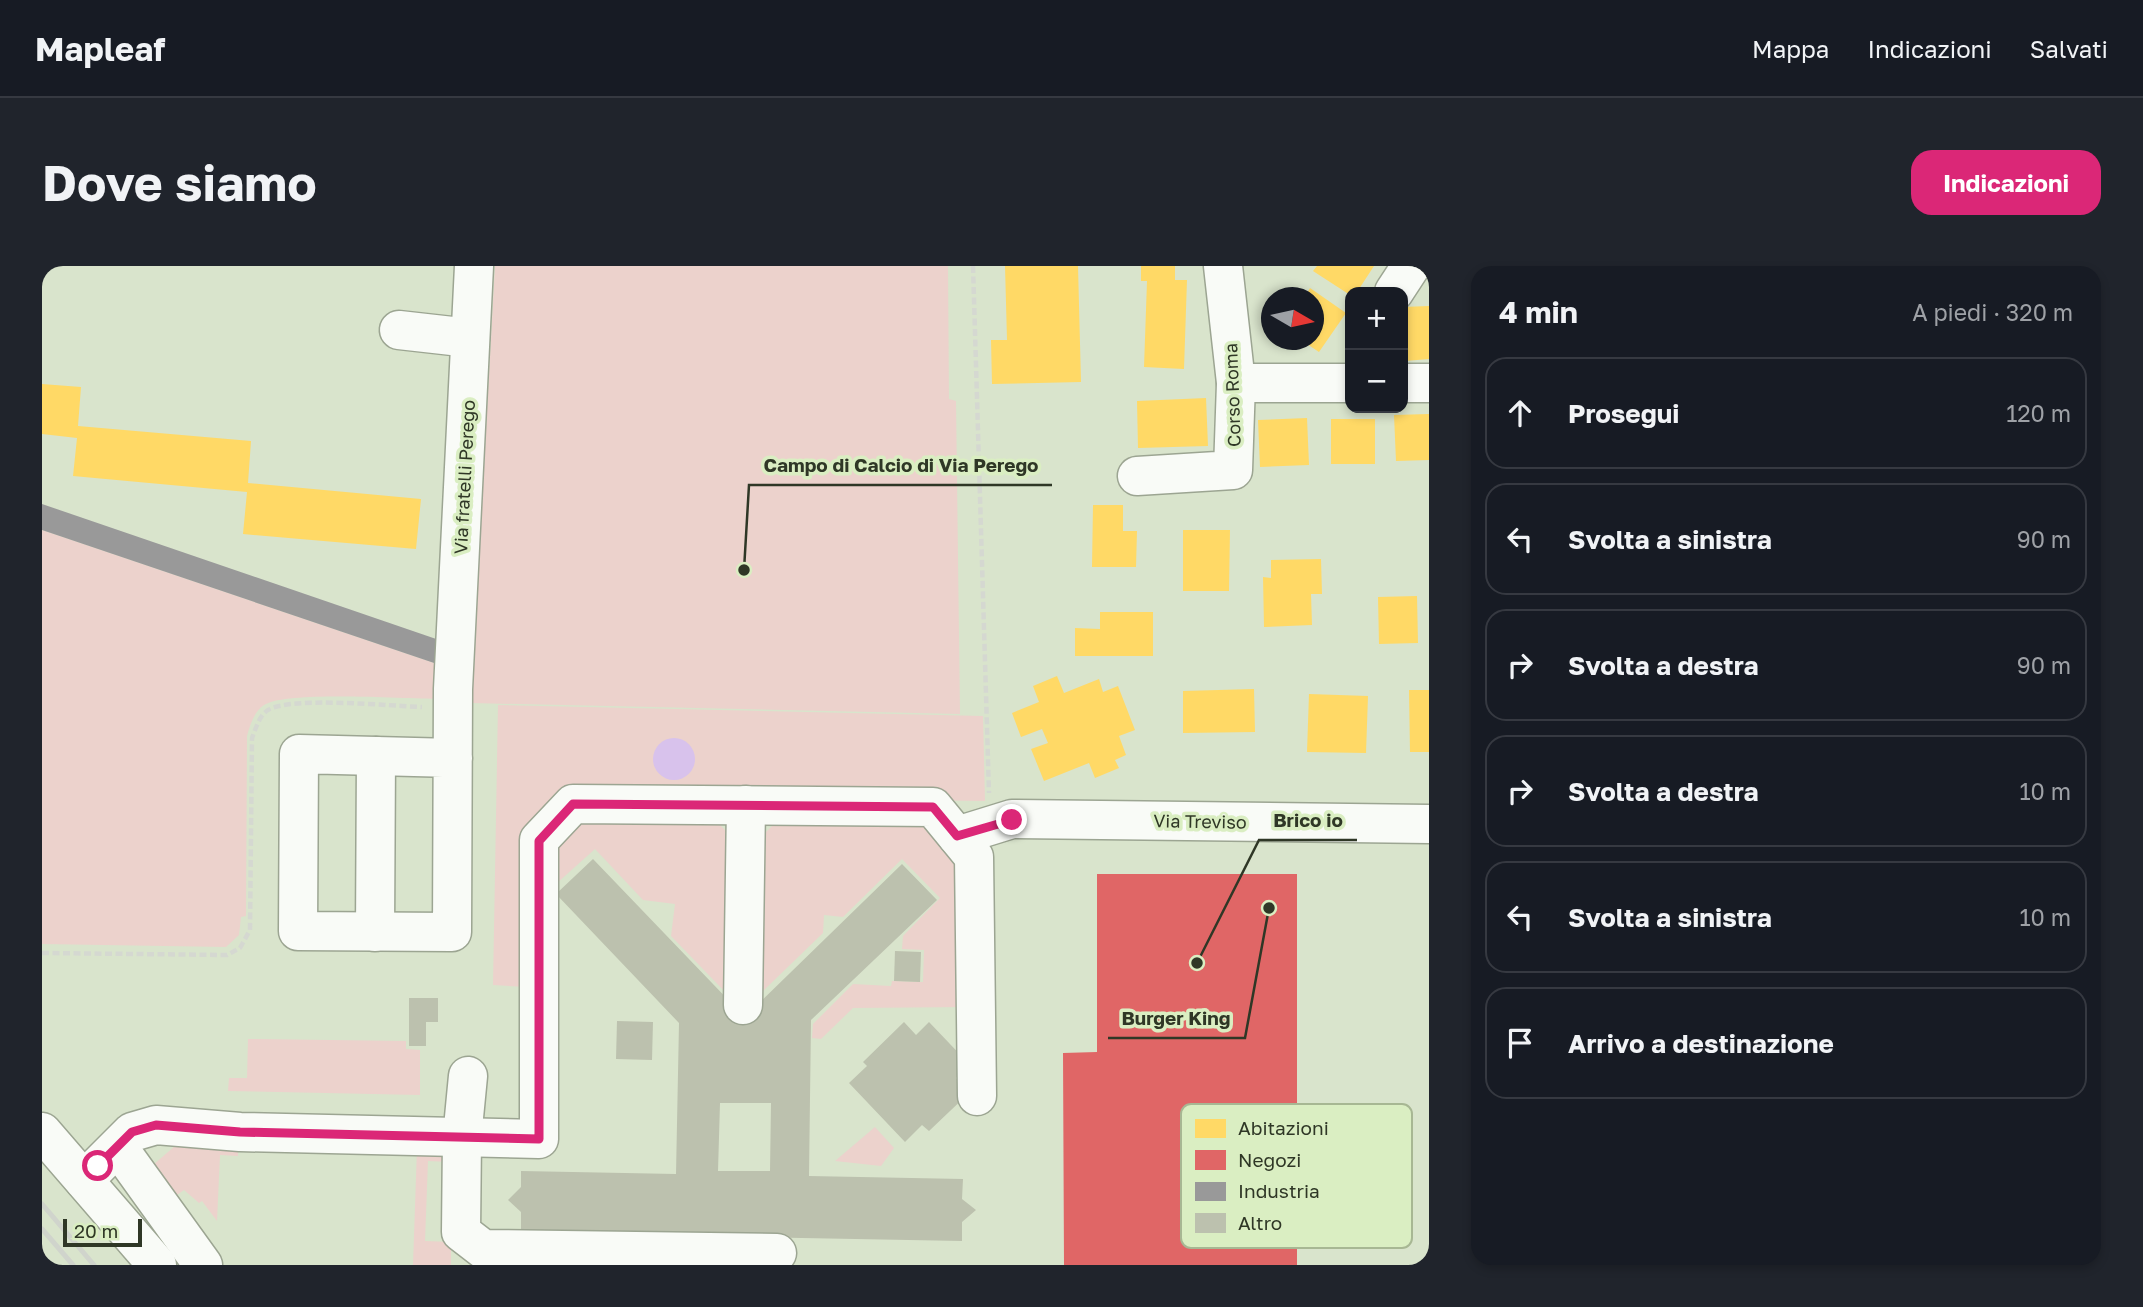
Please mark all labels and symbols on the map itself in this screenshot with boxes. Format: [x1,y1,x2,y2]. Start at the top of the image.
north arrow [1261,287,1324,350]
street label: Corso Roma [1219,343,1245,447]
street label: Via fratelli Perego [449,399,479,555]
callout: Campo di Calcio di Via Perego [749,445,1052,485]
text: Campo di Calcio di Via Perego [764,453,1038,476]
callout: Brico io [1259,800,1357,840]
route end [996,804,1027,835]
text: Brico io [1273,808,1343,831]
street label: Via Treviso [1153,809,1247,833]
callout: Burger King [1108,998,1245,1038]
text: Burger King [1121,1006,1231,1029]
legend [1181,1104,1412,1248]
text: Abitazioni [1238,1116,1329,1139]
text: Negozi [1238,1148,1301,1171]
route start [82,1150,113,1181]
text: Industria [1238,1179,1320,1202]
text: Altro [1238,1211,1282,1234]
scale bar [63,1216,142,1248]

